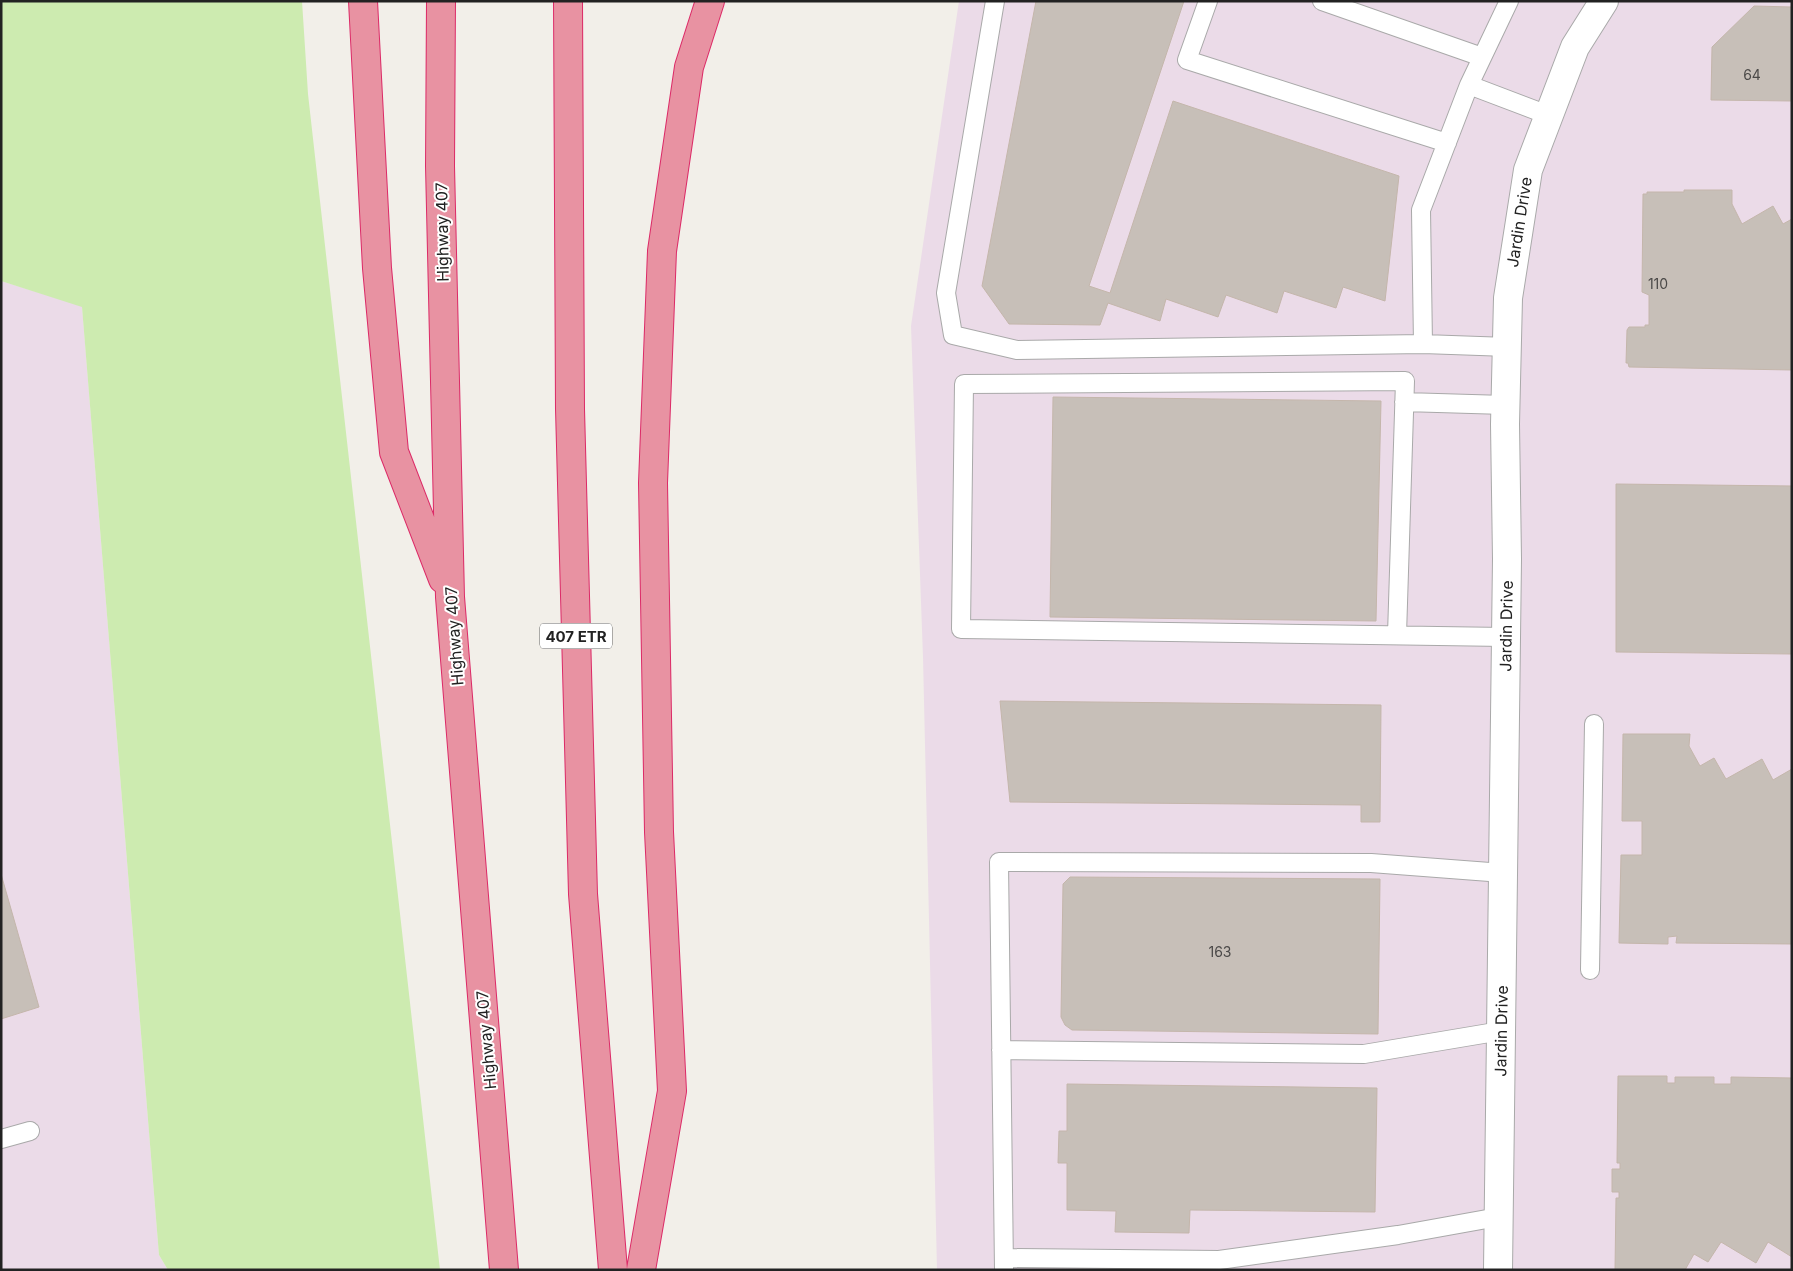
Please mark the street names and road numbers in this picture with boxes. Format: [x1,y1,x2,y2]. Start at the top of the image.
street label: Jardin Drive [1502,175,1536,269]
street label: Highway 407 [431,182,453,282]
street label: Jardin Drive [1495,580,1517,672]
street label: Highway 407 [441,586,467,686]
road number: 407 ETR [540,624,612,648]
street label: Jardin Drive [1490,985,1512,1077]
street label: Highway 407 [472,990,500,1090]

